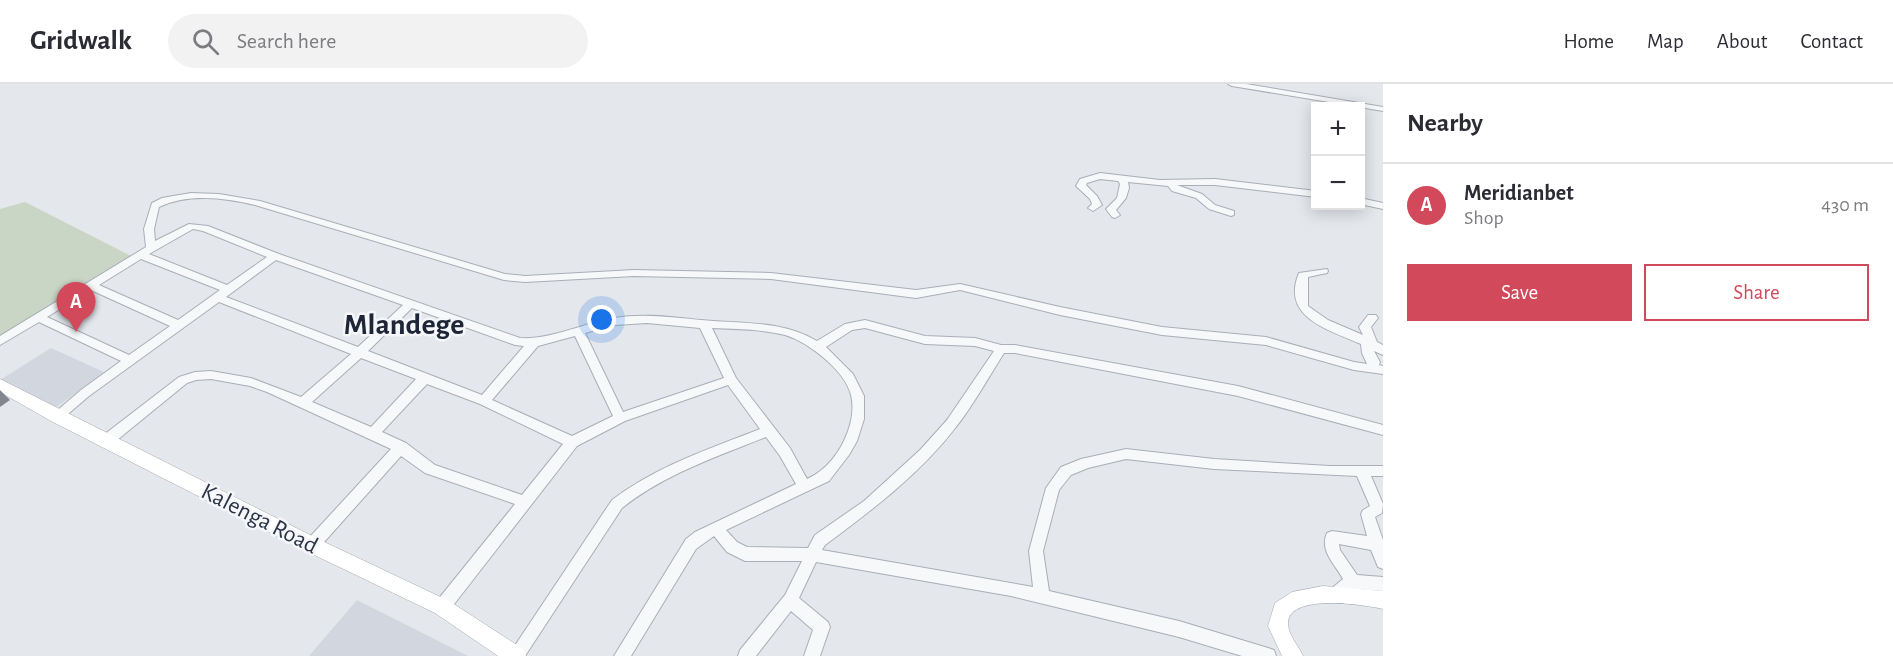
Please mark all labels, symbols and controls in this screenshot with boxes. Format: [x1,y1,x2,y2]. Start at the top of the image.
search box [168,14,588,68]
icon: search [189,25,222,58]
text: Gridwalk [30,27,132,55]
text: Search here [237,30,336,52]
text: Home [1563,31,1614,52]
text: Map [1647,31,1684,52]
text: About [1717,31,1767,52]
text: Contact [1800,31,1863,52]
map controls [1311,102,1365,210]
button: + [1311,102,1365,156]
text: Nearby [1407,110,1483,136]
button: − [1311,156,1365,210]
text: Meridianbet [1464,182,1574,204]
text: A [1421,195,1433,215]
text: 430 m [1821,195,1869,215]
text: Shop [1464,208,1504,228]
button: Save [1407,264,1632,321]
button: Share [1644,264,1869,321]
pin: A [56,282,96,332]
your location [587,305,616,334]
district label: Mlandege [344,310,464,340]
street label: Kalenga Road [197,479,322,559]

